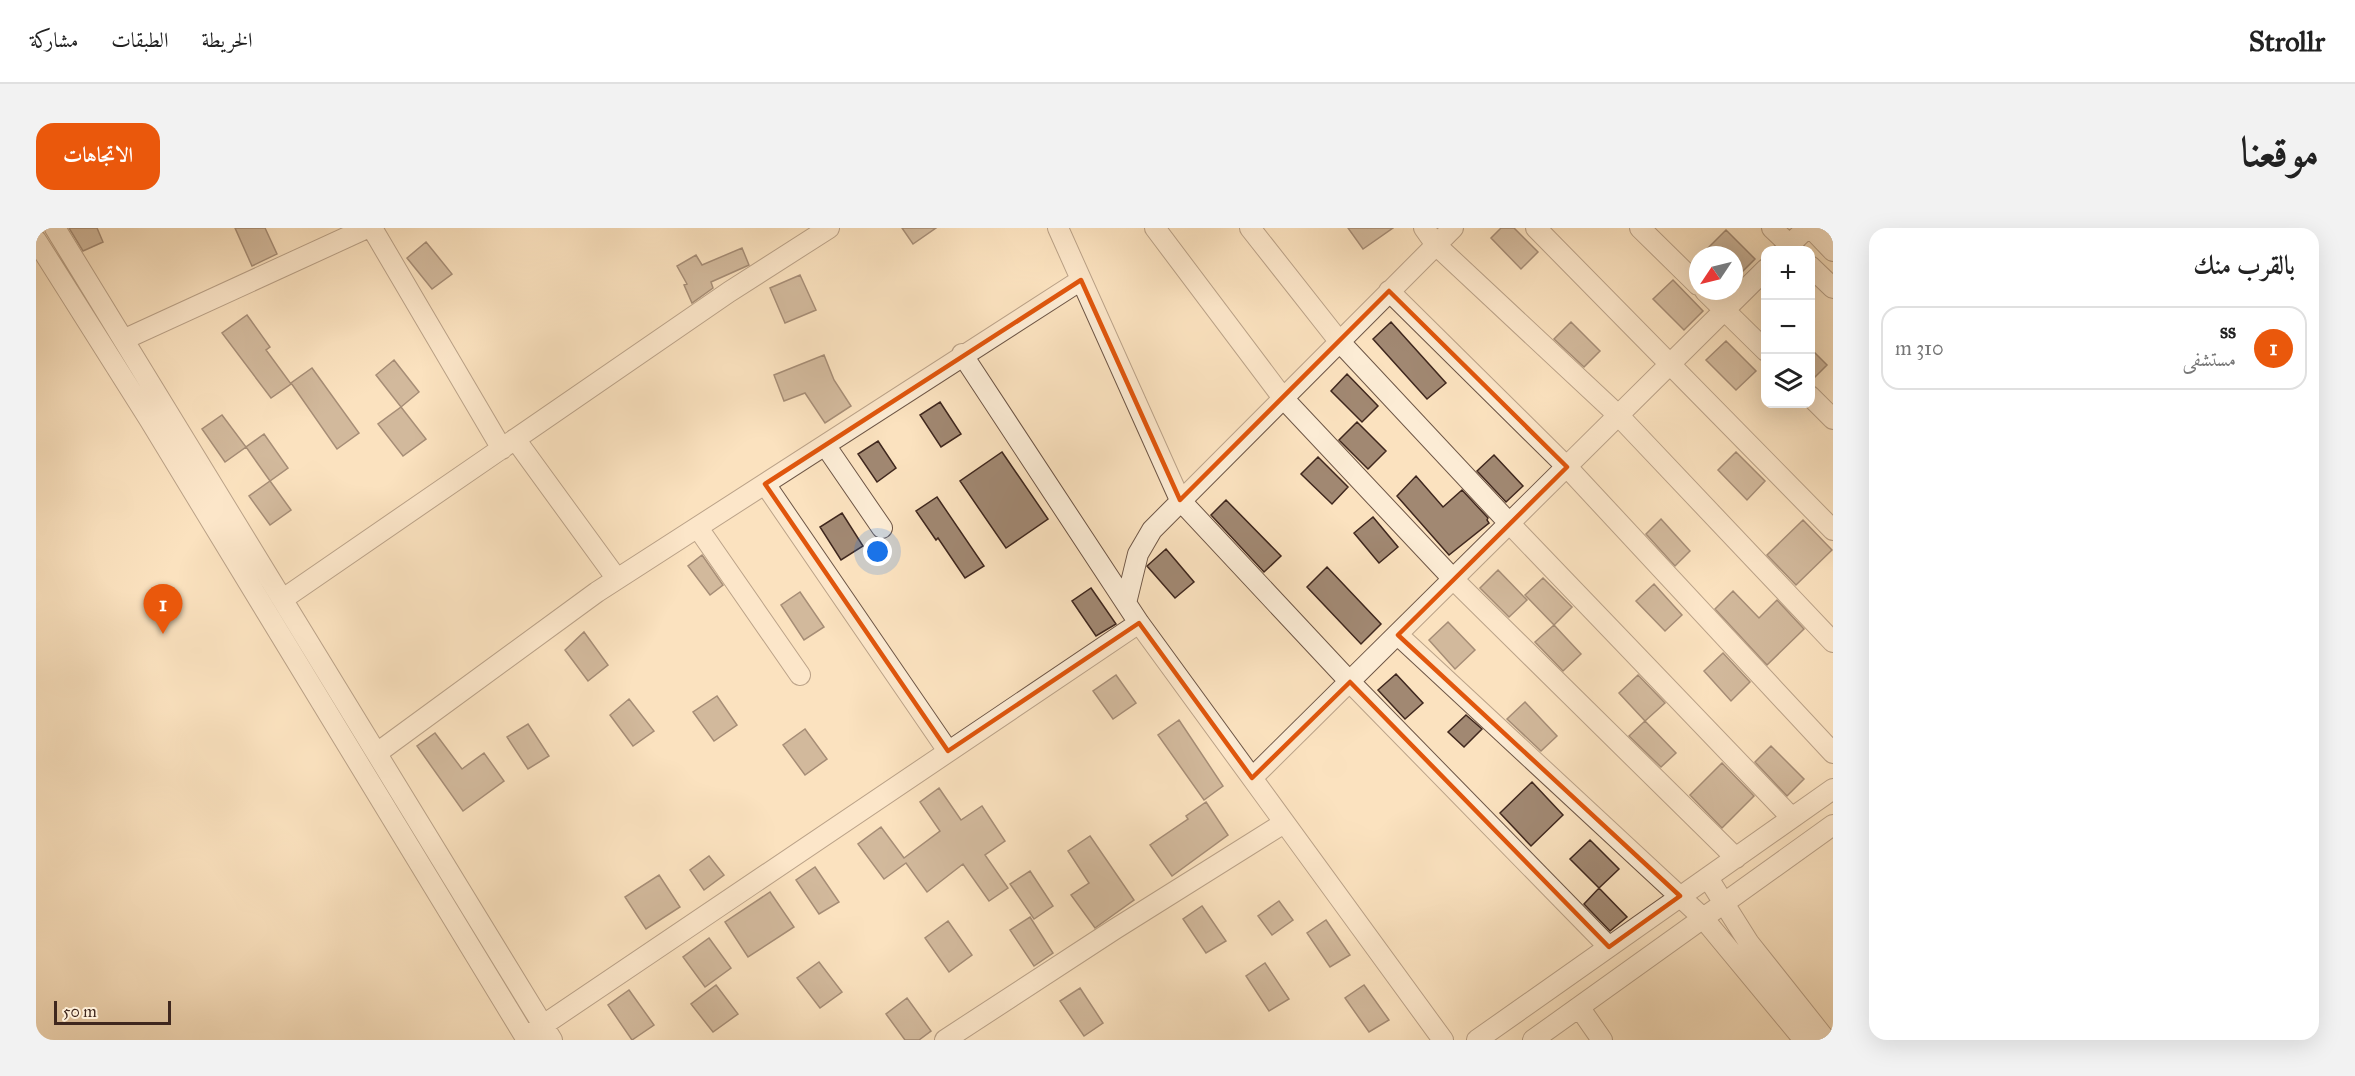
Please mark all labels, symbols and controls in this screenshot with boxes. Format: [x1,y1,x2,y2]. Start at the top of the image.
text: Strollr [2249,24,2325,59]
text: مشاركة [30,27,78,53]
text: الطبقات [111,27,168,53]
text: الخريطة [201,27,253,53]
button: الاتجاهات [36,123,160,190]
text: موقعنا [2241,126,2319,178]
north arrow [1689,246,1743,300]
map controls [1761,246,1815,408]
button: + [1761,246,1815,300]
text: بالقرب منك [2193,249,2295,281]
button: − [1761,300,1815,354]
text: ss [2220,317,2236,344]
text: 310 m [1895,336,1944,360]
text: 1 [2270,336,2277,360]
text: مستشفى [2183,347,2236,371]
button: layers [1761,354,1815,408]
your location [863,537,892,566]
pin: 1 [144,584,182,634]
scale bar [54,998,171,1026]
text: 50 m [63,1002,97,1021]

